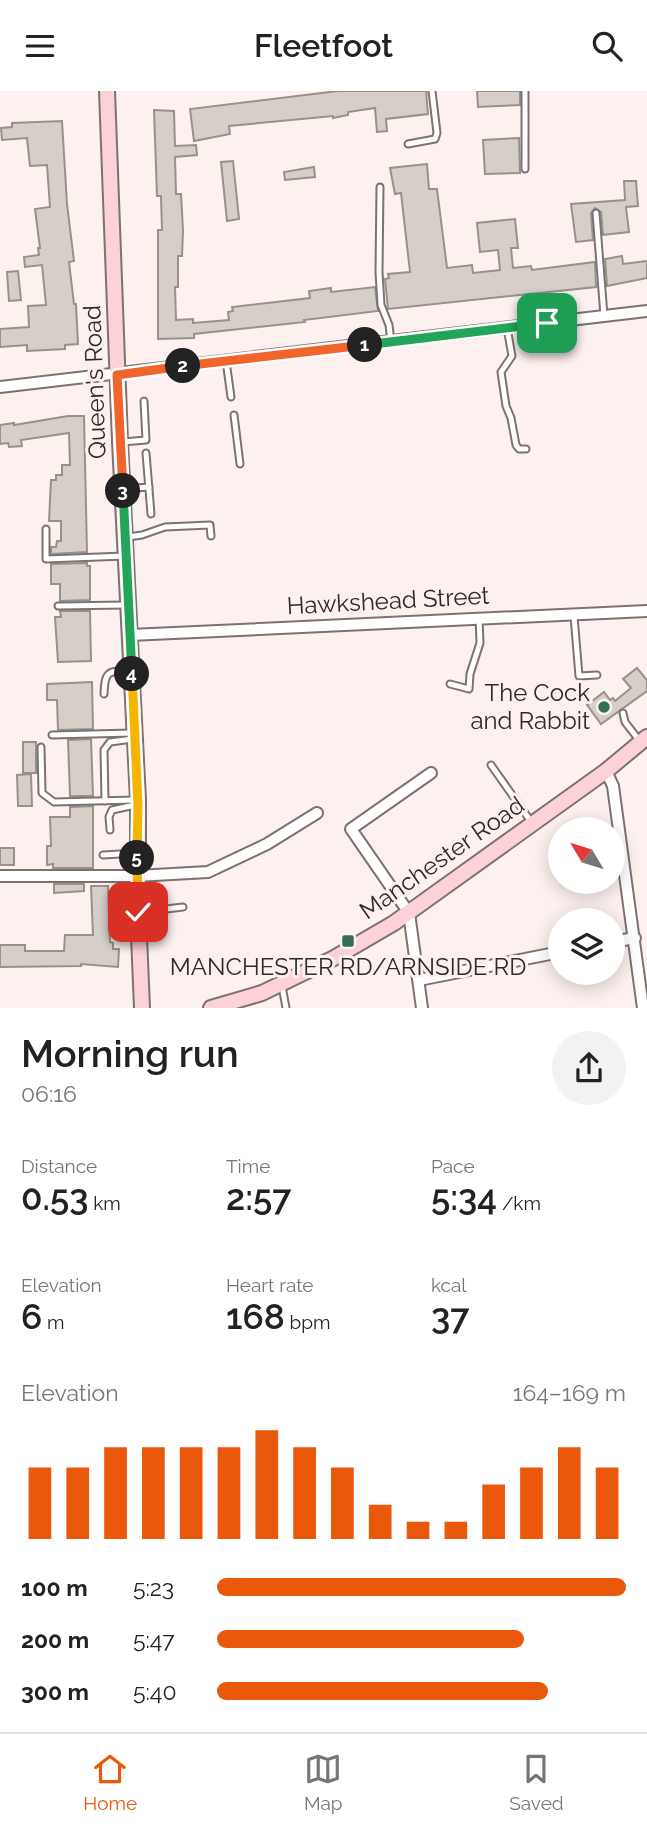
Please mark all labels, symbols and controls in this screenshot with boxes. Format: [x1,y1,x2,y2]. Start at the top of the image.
icon: menu [21,27,59,65]
text: Fleetfoot [254,27,393,64]
icon: search [588,27,626,65]
pin [517,293,577,353]
icon: arrive [528,304,566,342]
street label: Queen's Road [77,305,112,459]
pin: 1 [348,327,382,363]
text: 1 [360,333,369,355]
pin: 2 [166,349,200,383]
text: 2 [177,354,188,376]
pin: 3 [106,473,140,509]
text: 3 [117,479,128,501]
street label: Hawkshead Street [286,581,490,620]
pin: 4 [114,657,150,691]
text: 4 [126,662,137,684]
place label: The Cock and Rabbit [470,678,590,735]
marker: The Cock and Rabbit [596,699,612,715]
street label: Manchester Road [354,790,530,925]
north arrow [548,817,625,894]
map controls [548,817,625,985]
pin: 5 [120,841,154,875]
text: 5 [131,846,142,868]
pin [108,882,168,942]
icon: check [119,893,157,931]
button: layers [548,908,625,985]
marker: MANCHESTER RD/ARNSIDE RD [340,933,356,949]
place label: MANCHESTER RD/ARNSIDE RD [170,952,526,981]
text: Morning run [21,1031,239,1076]
button: share [552,1031,626,1105]
text: 06:16 [21,1080,77,1107]
text: Distance [21,1155,97,1177]
text: Time [226,1155,270,1177]
text: Pace [431,1155,475,1177]
text: 0.53 [21,1177,88,1218]
text: 2:57 [226,1177,292,1218]
text: 5:34 [431,1177,497,1218]
text: km [88,1192,121,1214]
text: /km [497,1192,541,1214]
text: Elevation [21,1274,102,1296]
text: Heart rate [226,1274,314,1296]
text: kcal [431,1274,467,1296]
text: 6 [21,1296,42,1337]
text: 168 [226,1296,285,1337]
text: 37 [431,1296,469,1337]
text: m [42,1311,65,1333]
text: bpm [285,1311,331,1333]
text: Elevation [21,1379,119,1406]
text: 164–169 m [513,1379,626,1406]
text: 100 m [21,1574,88,1601]
text: 5:23 [133,1574,174,1601]
text: 200 m [21,1626,89,1653]
text: 5:47 [133,1626,175,1653]
text: 300 m [21,1678,89,1705]
text: 5:40 [133,1678,177,1705]
tab: Home [83,1750,137,1814]
tab: Map [304,1750,343,1814]
tab: Saved [509,1750,564,1814]

